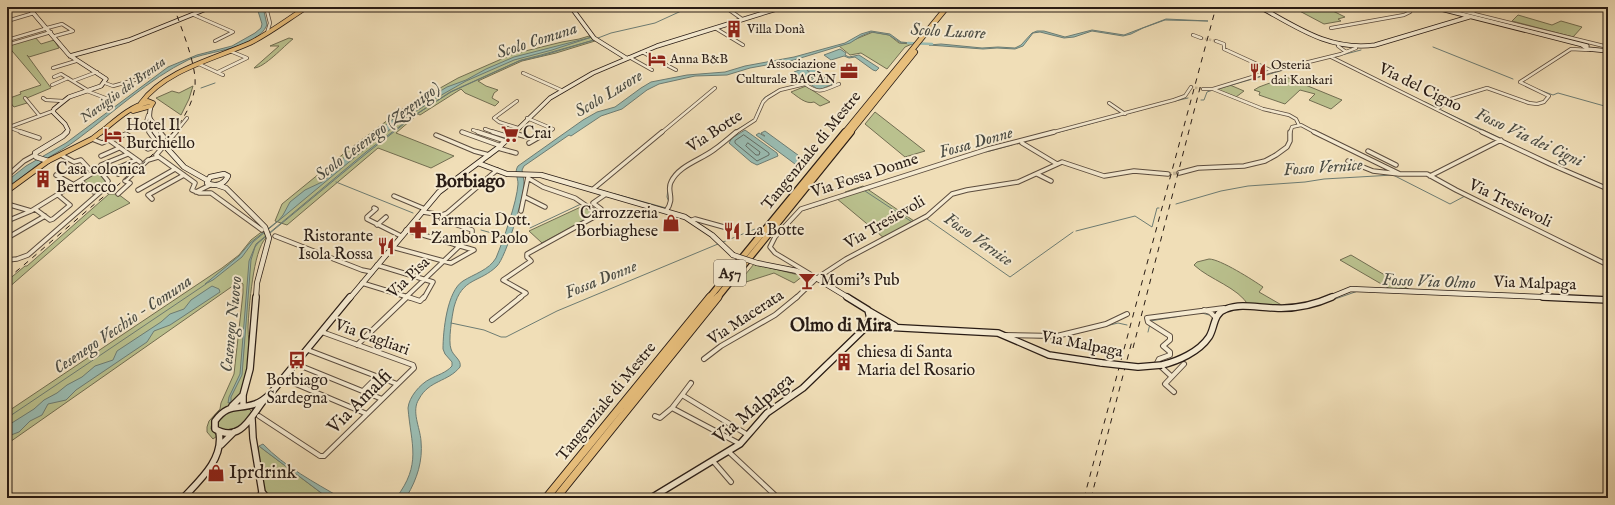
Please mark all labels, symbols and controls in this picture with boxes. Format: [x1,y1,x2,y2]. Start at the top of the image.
water label: Scolo Comuna [494,18,580,64]
building icon: Villa Donà [724,19,744,39]
water label: Scolo Lusore [910,20,986,44]
place label: Villa Donà [746,21,805,38]
hotel icon: Anna B&B [647,49,667,69]
place label: Anna B&B [669,51,728,68]
water label: Naviglio del Brenta [77,53,170,128]
place label: Associazione Culturale BACÀN [736,56,836,88]
place label: Osteria dai Kankari [1271,57,1333,89]
street label: Via del Cigno [1374,59,1465,117]
office icon: Associazione Culturale BACÀN [839,61,859,81]
restaurant icon: Osteria dai Kankari [1248,62,1268,82]
water label: Scolo Lusore [571,65,647,122]
water label: Scolo Cesenego (Zezenigo) [311,78,445,186]
street label: Tangenziale di Mestre [758,88,866,214]
water label: Fosso Via dei Cigni [1472,104,1587,173]
street label: Via Botte [682,107,747,158]
place label: Hotel Il Burchiello [126,116,195,154]
water label: Fossa Donne [937,122,1016,164]
supermarket icon: Crai [500,124,520,144]
place label: Crai [523,124,551,144]
hotel icon: Hotel Il Burchiello [103,125,123,145]
street label: Via Fossa Donne [808,149,921,203]
water label: Fosso Vernice [1283,155,1364,181]
place label: Casa colonica Bertocco [56,160,145,198]
building icon: Casa colonica Bertocco [33,169,53,189]
district label: Borbiago [435,171,505,194]
street label: Via Tresievoli [1464,175,1555,233]
street label: Via Tresievoli [840,192,929,255]
place label: Carrozzeria Borbiaghese [576,204,658,242]
water label: Fosso Vernice [940,209,1017,271]
place label: Farmacia Dott. Zambon Paolo [431,211,530,249]
shop icon: Carrozzeria Borbiaghese [661,213,681,233]
pharmacy icon: Farmacia Dott. Zambon Paolo [408,220,428,240]
restaurant icon: La Botte [722,221,742,241]
place label: La Botte [745,221,804,241]
place label: Ristorante Isola Rossa [298,227,373,265]
restaurant icon: Ristorante Isola Rossa [376,236,396,256]
street label: Via Pisa [383,253,434,304]
water label: Fossa Donne [562,256,640,304]
road number: A57 [714,260,746,286]
water label: Fosso Via Olmo [1382,270,1476,294]
water label: Cesenego Vecchio - Comuna [50,271,196,379]
bar icon: Momi's Pub [797,271,817,291]
place label: Momi's Pub [820,271,900,291]
street label: Via Malpaga [1492,273,1577,295]
water label: Cesenego Nuovo [217,275,247,373]
street label: Via Macerata [703,286,788,350]
street label: Via Cagliari [331,315,412,361]
district label: Olmo di Mira [790,315,893,338]
street label: Via Malpaga [1039,327,1125,363]
street label: Tangenziale di Mestre [553,339,661,465]
place label: chiesa di Santa Maria del Rosario [857,343,976,381]
bus stop icon: Borbiago Sardegna [287,350,307,370]
building icon: chiesa di Santa Maria del Rosario [834,352,854,372]
street label: Via Amalfi [322,365,397,440]
street label: Via Malpaga [708,368,800,450]
place label: Borbiago Sardegna [266,371,328,409]
place label: Iprdrink [229,461,298,485]
shop icon: Iprdrink [206,463,226,483]

